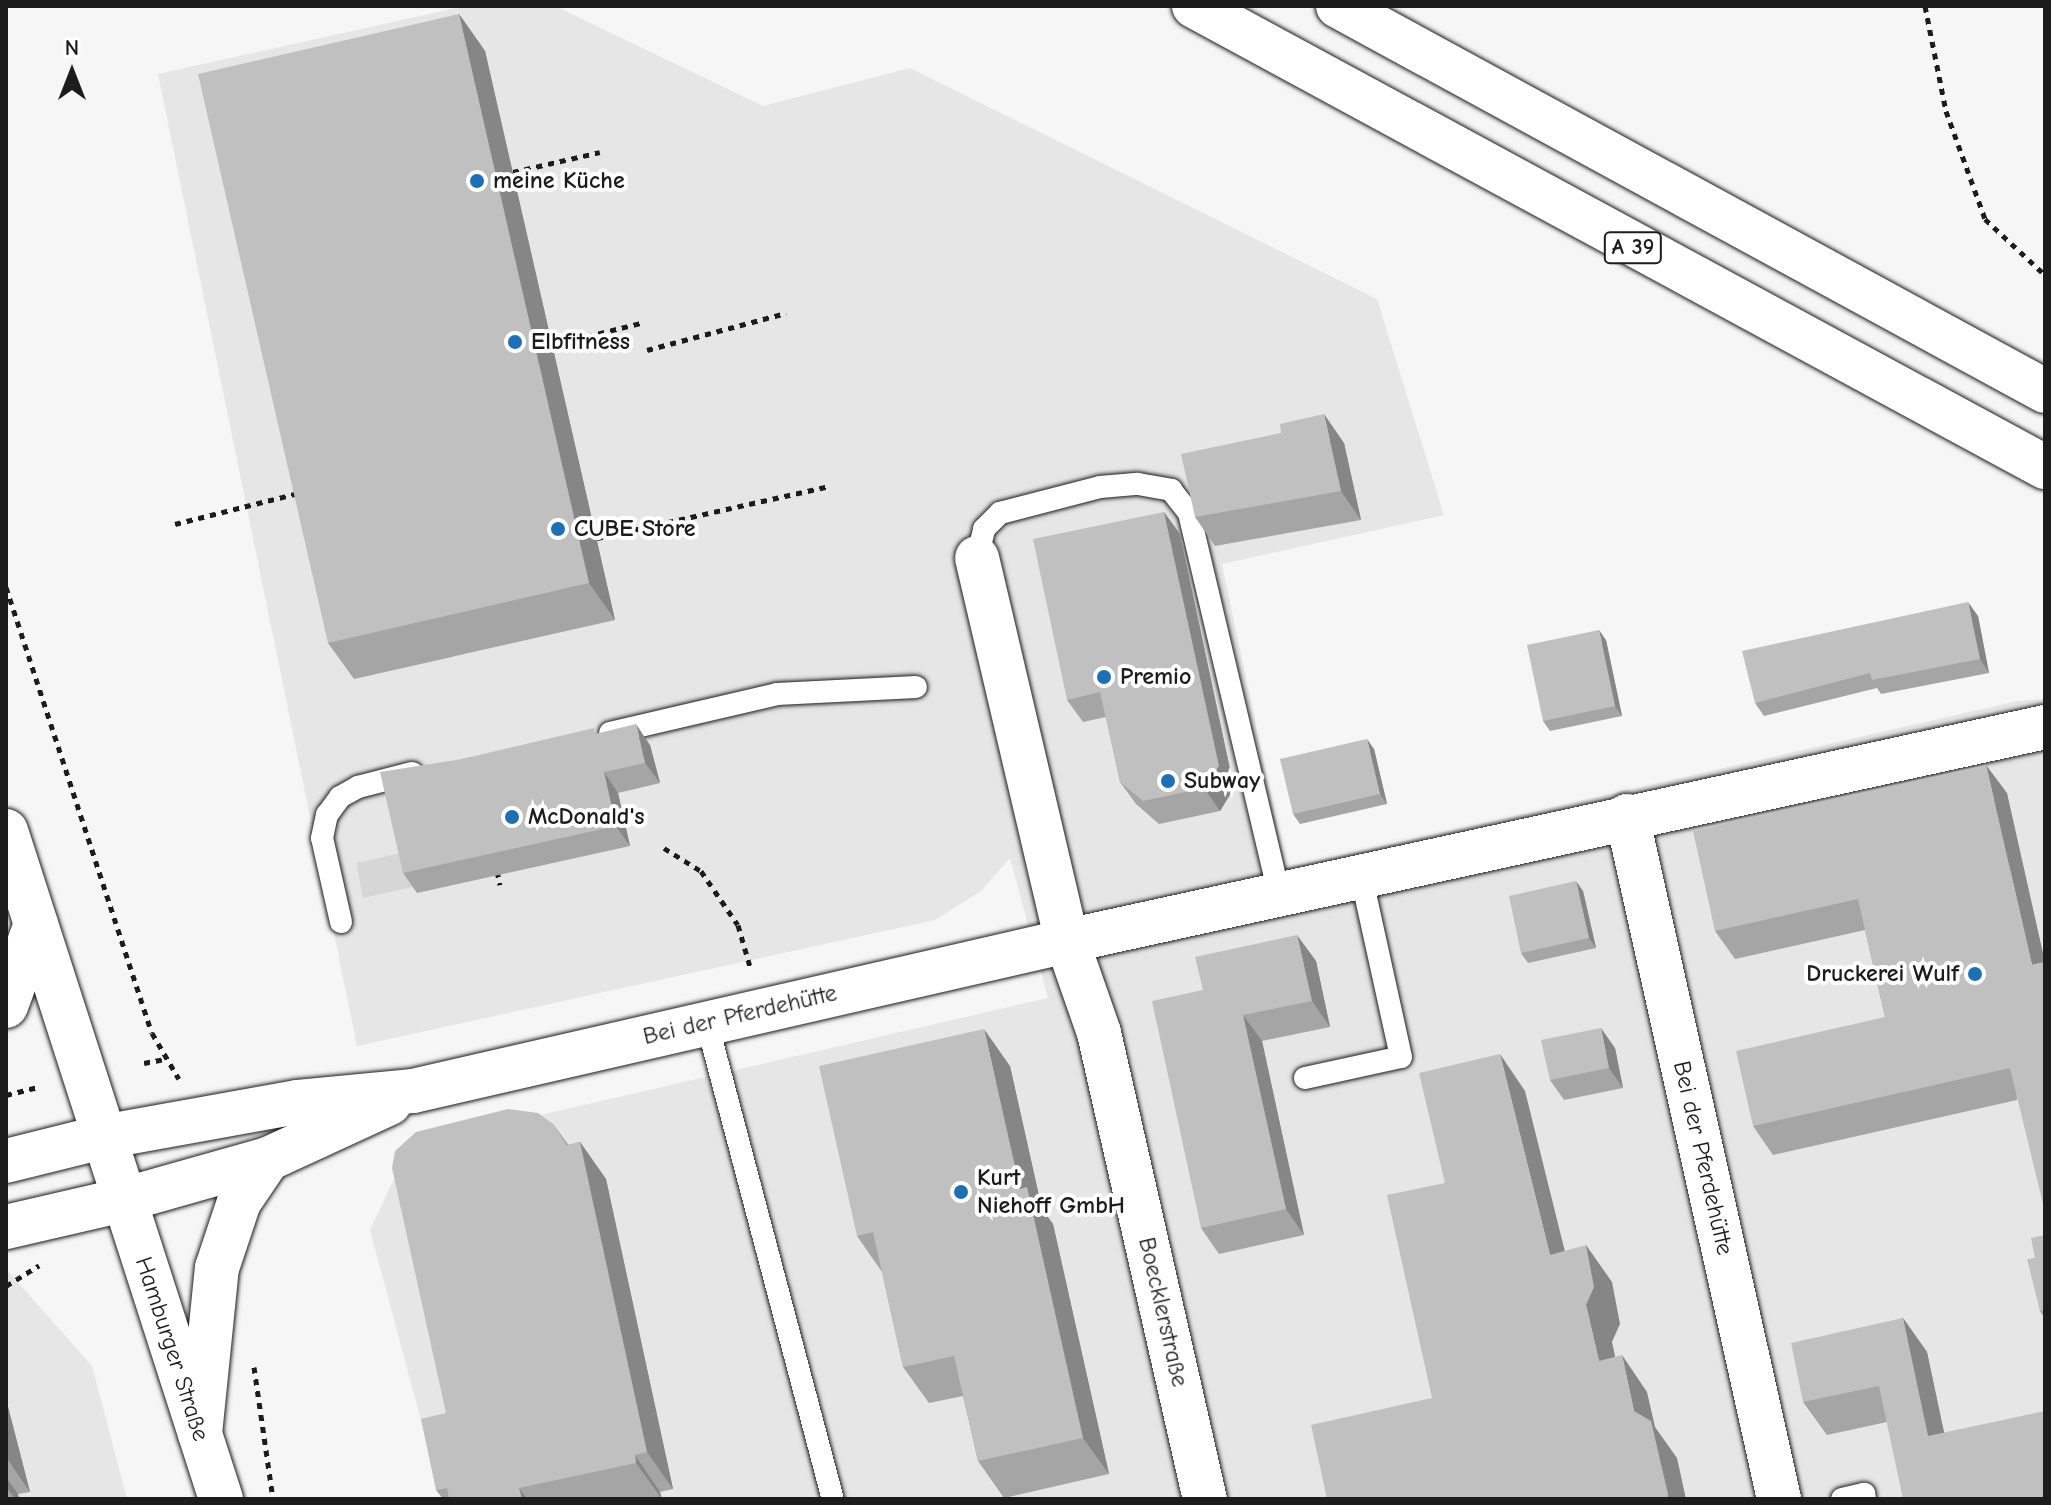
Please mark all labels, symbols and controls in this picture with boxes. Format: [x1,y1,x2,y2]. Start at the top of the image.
north arrow [32,32,112,112]
text: N [65,35,79,61]
place label: meine Küche [493,167,625,195]
marker: meine Küche [468,172,486,190]
road number: A 39 [1603,230,1663,266]
place label: Elbfitness [531,328,630,356]
marker: Elbfitness [506,333,524,351]
place label: CUBE Store [574,515,695,543]
marker: CUBE Store [549,520,567,538]
place label: Premio [1120,663,1191,691]
marker: Premio [1095,668,1113,686]
place label: Subway [1184,767,1260,795]
marker: Subway [1159,772,1177,790]
place label: McDonald's [528,803,645,831]
marker: McDonald's [503,808,521,826]
place label: Druckerei Wulf [1806,960,1959,988]
marker: Druckerei Wulf [1966,965,1984,983]
street label: Bei der Pferdehütte [640,979,840,1051]
street label: Bei der Pferdehütte [1667,1058,1739,1258]
place label: Kurt Niehoff GmbH [977,1164,1125,1220]
marker: Kurt Niehoff GmbH [952,1183,970,1201]
street label: Boecklerstraße [1132,1234,1194,1390]
street label: Hamburger Straße [129,1253,215,1445]

